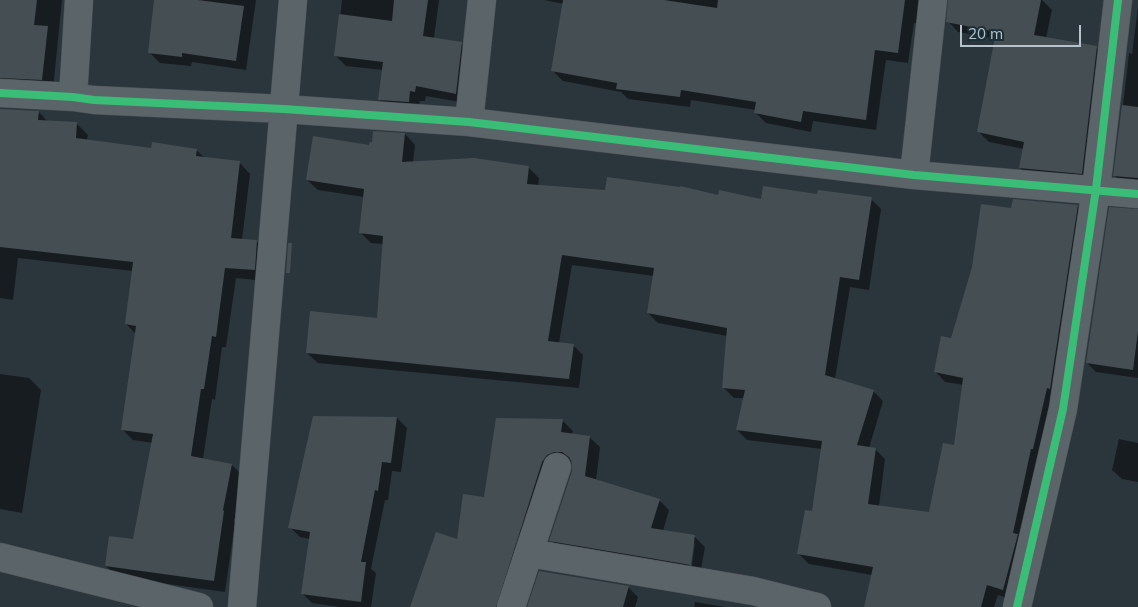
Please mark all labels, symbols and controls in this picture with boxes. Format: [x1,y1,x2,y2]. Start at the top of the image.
scale bar [963,15,1084,47]
text: 20 m [968,24,1003,43]

